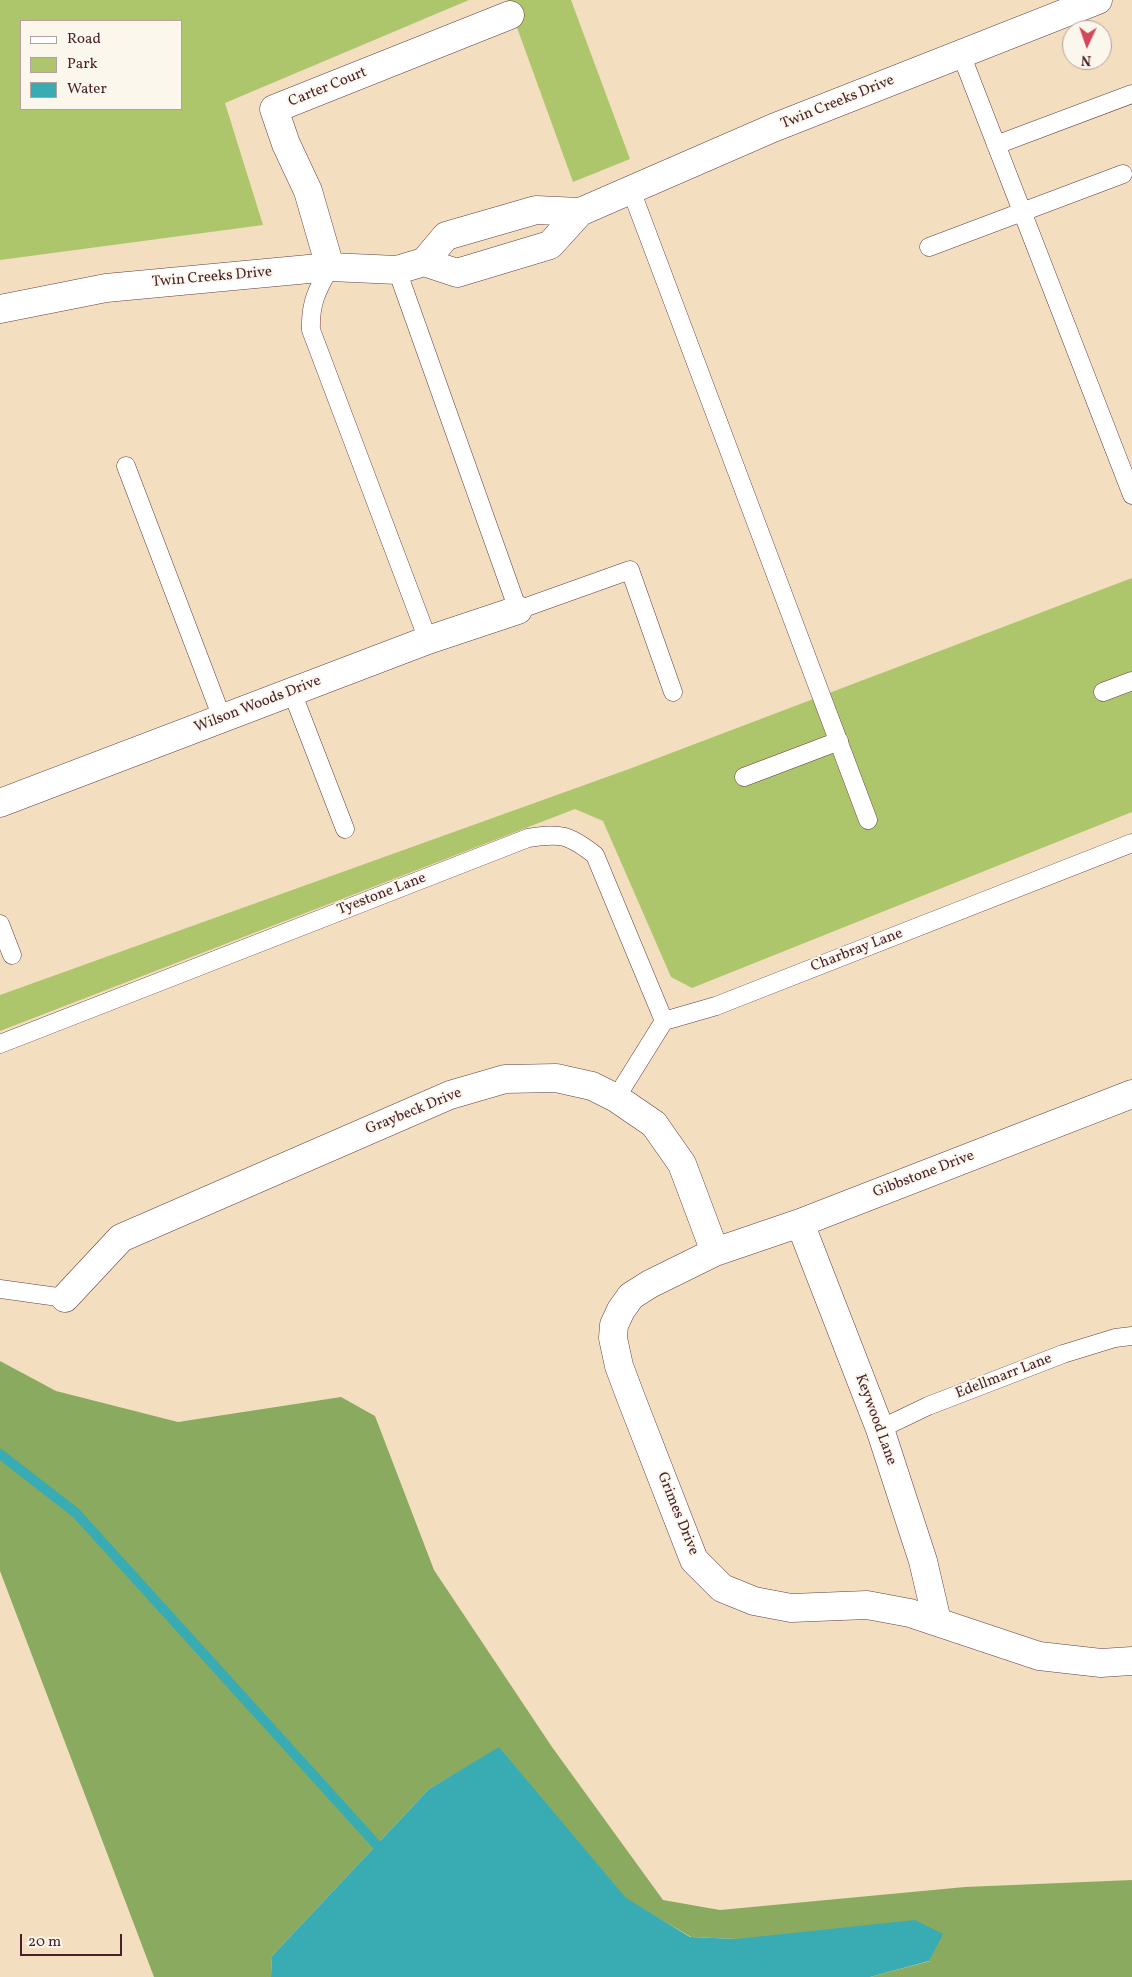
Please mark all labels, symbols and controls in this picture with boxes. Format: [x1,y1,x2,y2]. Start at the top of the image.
legend [20,20,182,110]
north arrow [1062,20,1112,70]
text: Road [67,29,101,50]
text: N [1081,50,1092,69]
text: Park [67,54,98,75]
street label: Carter Court [286,64,370,112]
street label: Twin Creeks Drive [779,72,897,134]
text: Water [67,79,107,100]
street label: Twin Creeks Drive [151,264,273,292]
street label: Wilson Woods Drive [192,673,324,737]
street label: Tyestone Lane [335,870,429,920]
street label: Charbray Lane [808,925,906,977]
street label: Graybeck Drive [363,1085,465,1139]
street label: Gibbstone Drive [871,1147,977,1203]
street label: Edellmarr Lane [953,1350,1055,1404]
street label: Keywood Lane [850,1372,900,1468]
street label: Grimes Drive [652,1470,702,1558]
scale bar [22,1924,125,1956]
text: 20 m [28,1932,61,1953]

